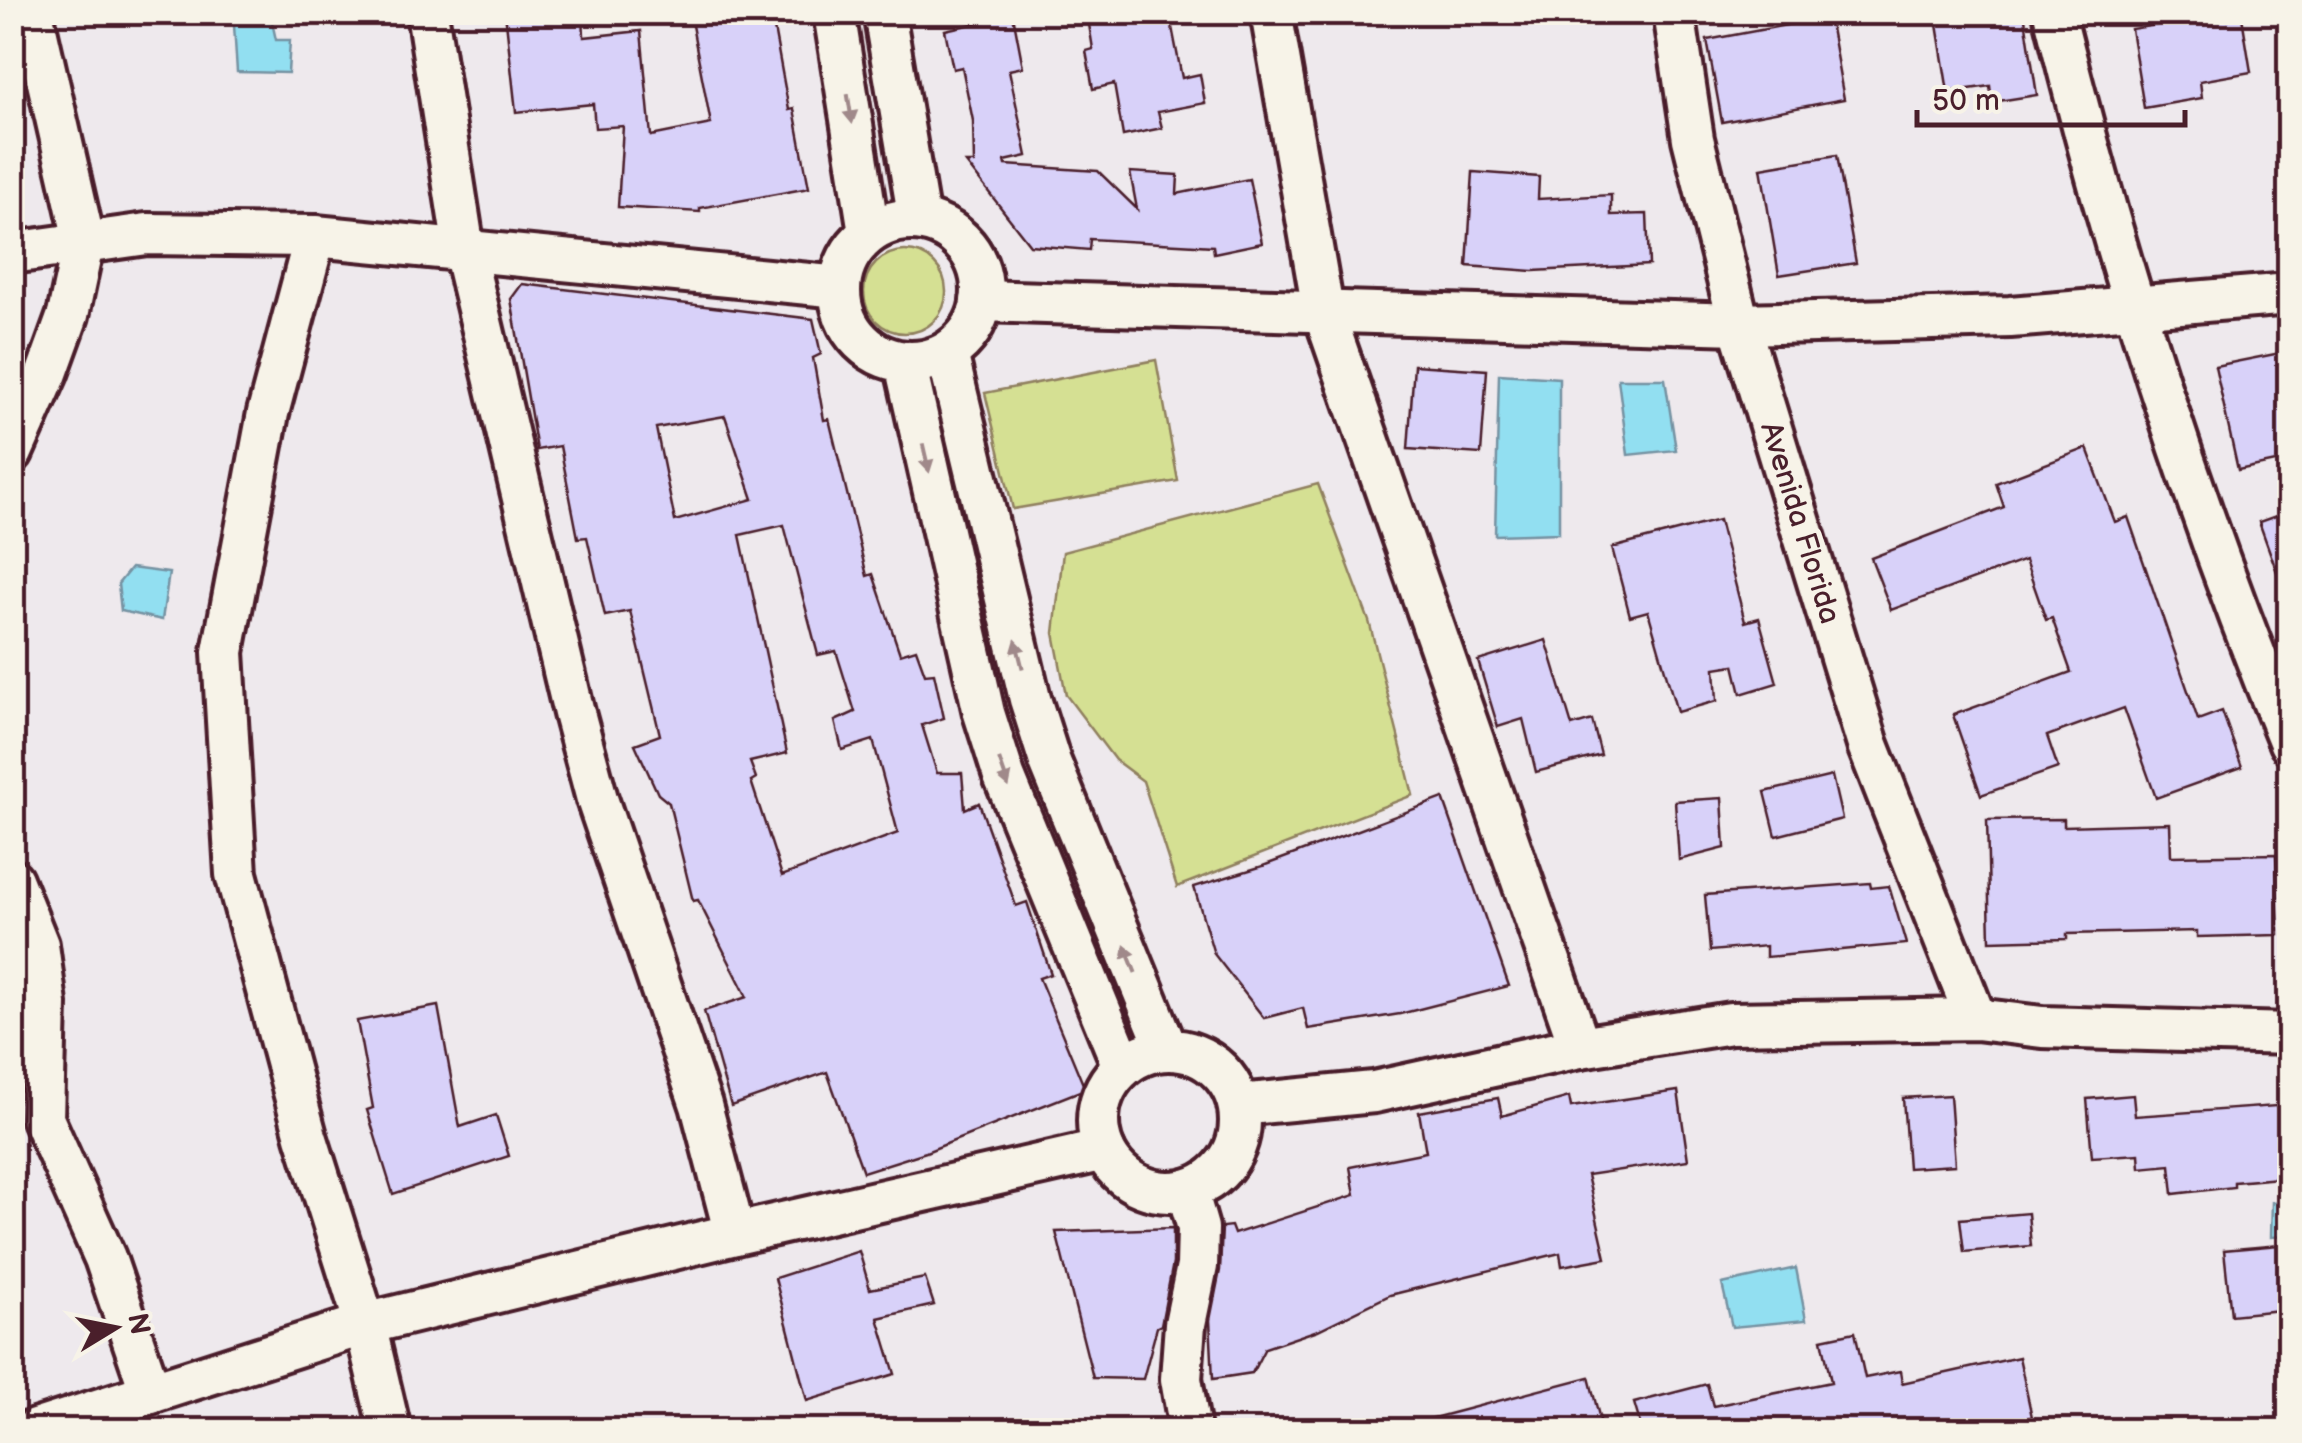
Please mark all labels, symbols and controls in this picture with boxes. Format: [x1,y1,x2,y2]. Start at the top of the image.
scale bar [1917,65,2184,127]
text: 50 m [1932,83,2000,119]
one-way arrow [842,94,858,125]
street label: Avenida Florida [1752,418,1848,628]
one-way arrow [919,443,934,474]
one-way arrow [1011,638,1026,669]
one-way arrow [997,759,1012,789]
one-way arrow [1122,943,1138,973]
north arrow [65,1278,165,1378]
text: N [120,1311,156,1337]

